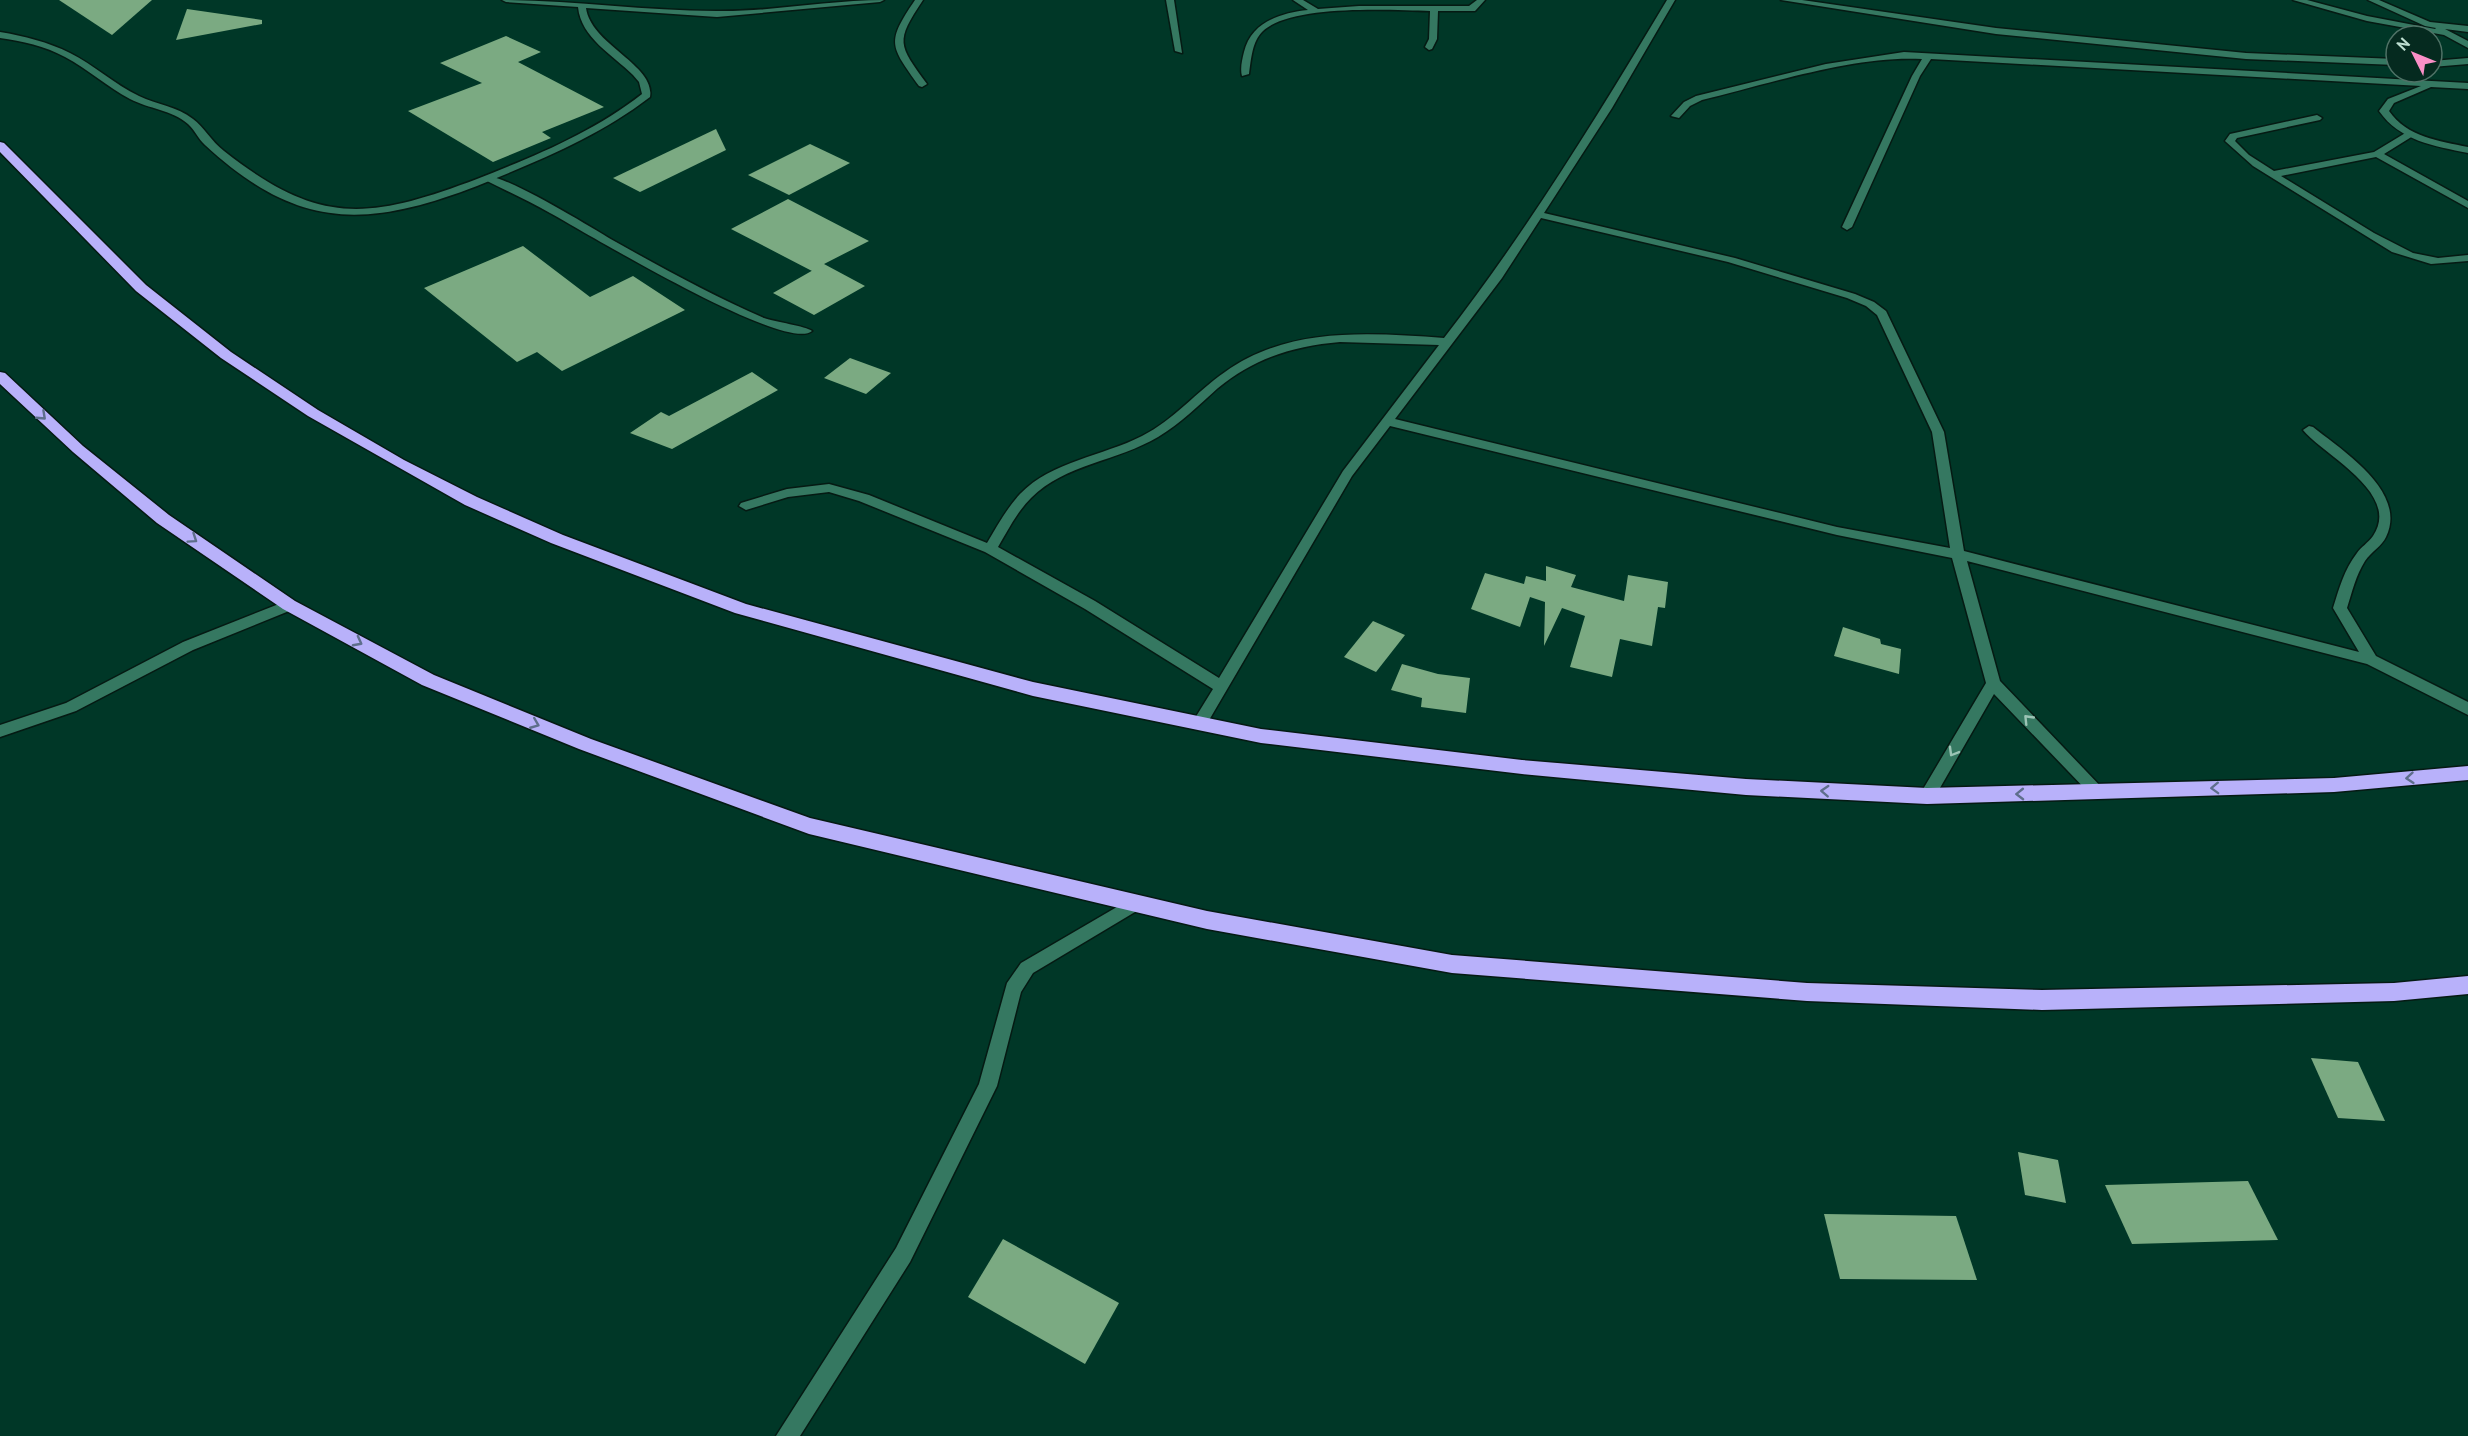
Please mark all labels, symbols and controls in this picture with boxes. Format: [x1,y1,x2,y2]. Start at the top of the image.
north arrow [2384,24,2444,84]
text: N [2392,33,2414,54]
one-way arrow [35,409,46,420]
one-way arrow [186,532,197,543]
one-way arrow [352,635,362,646]
one-way arrow [2024,716,2035,726]
one-way arrow [529,717,540,729]
one-way arrow [1948,746,1960,756]
one-way arrow [2405,771,2414,784]
one-way arrow [2211,782,2220,794]
one-way arrow [1821,785,1830,797]
one-way arrow [2016,787,2025,800]

